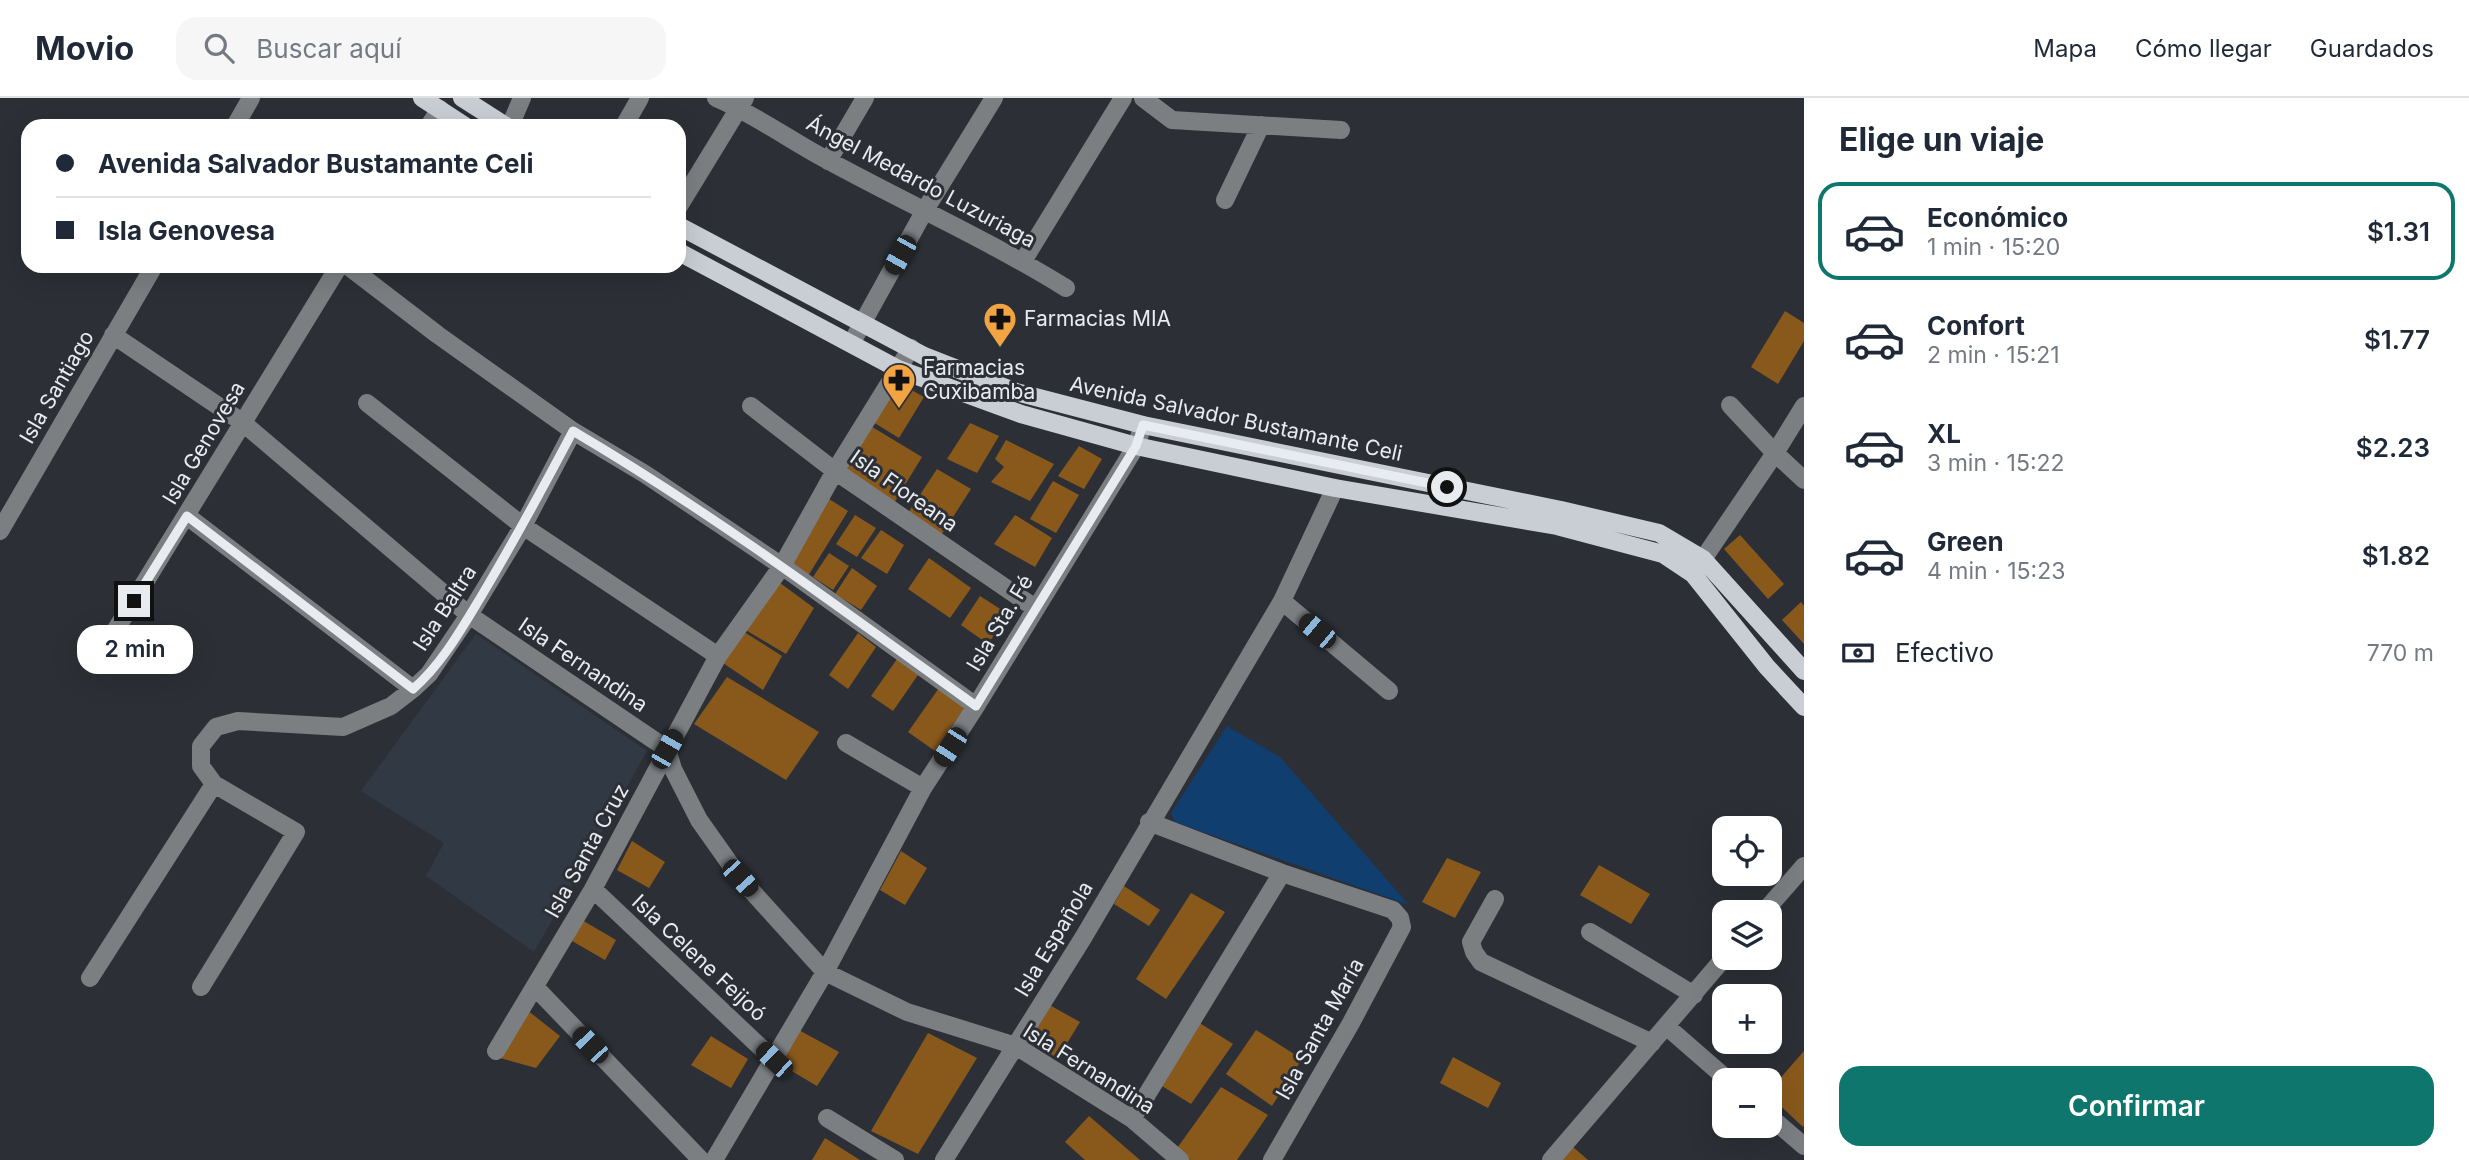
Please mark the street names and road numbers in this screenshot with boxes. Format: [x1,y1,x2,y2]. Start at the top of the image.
street label: Ángel Medardo Luzuriaga [802,110,1041,253]
street label: Isla Santiago [14,326,99,448]
street label: Avenida Salvador Bustamante Celi [1068,371,1405,466]
street label: Isla Genovesa [157,377,250,509]
street label: Isla Floreana [846,444,963,537]
street label: Isla Baltra [408,560,481,655]
street label: Isla Sta. Fé [961,570,1038,675]
street label: Isla Fernandina [514,612,653,717]
street label: Isla Santa Cruz [539,779,634,922]
street label: Isla Española [1009,877,1098,1001]
street label: Isla Celene Feijoó [627,889,772,1026]
street label: Isla Santa María [1270,954,1369,1104]
street label: Isla Fernandina [1019,1018,1160,1119]

